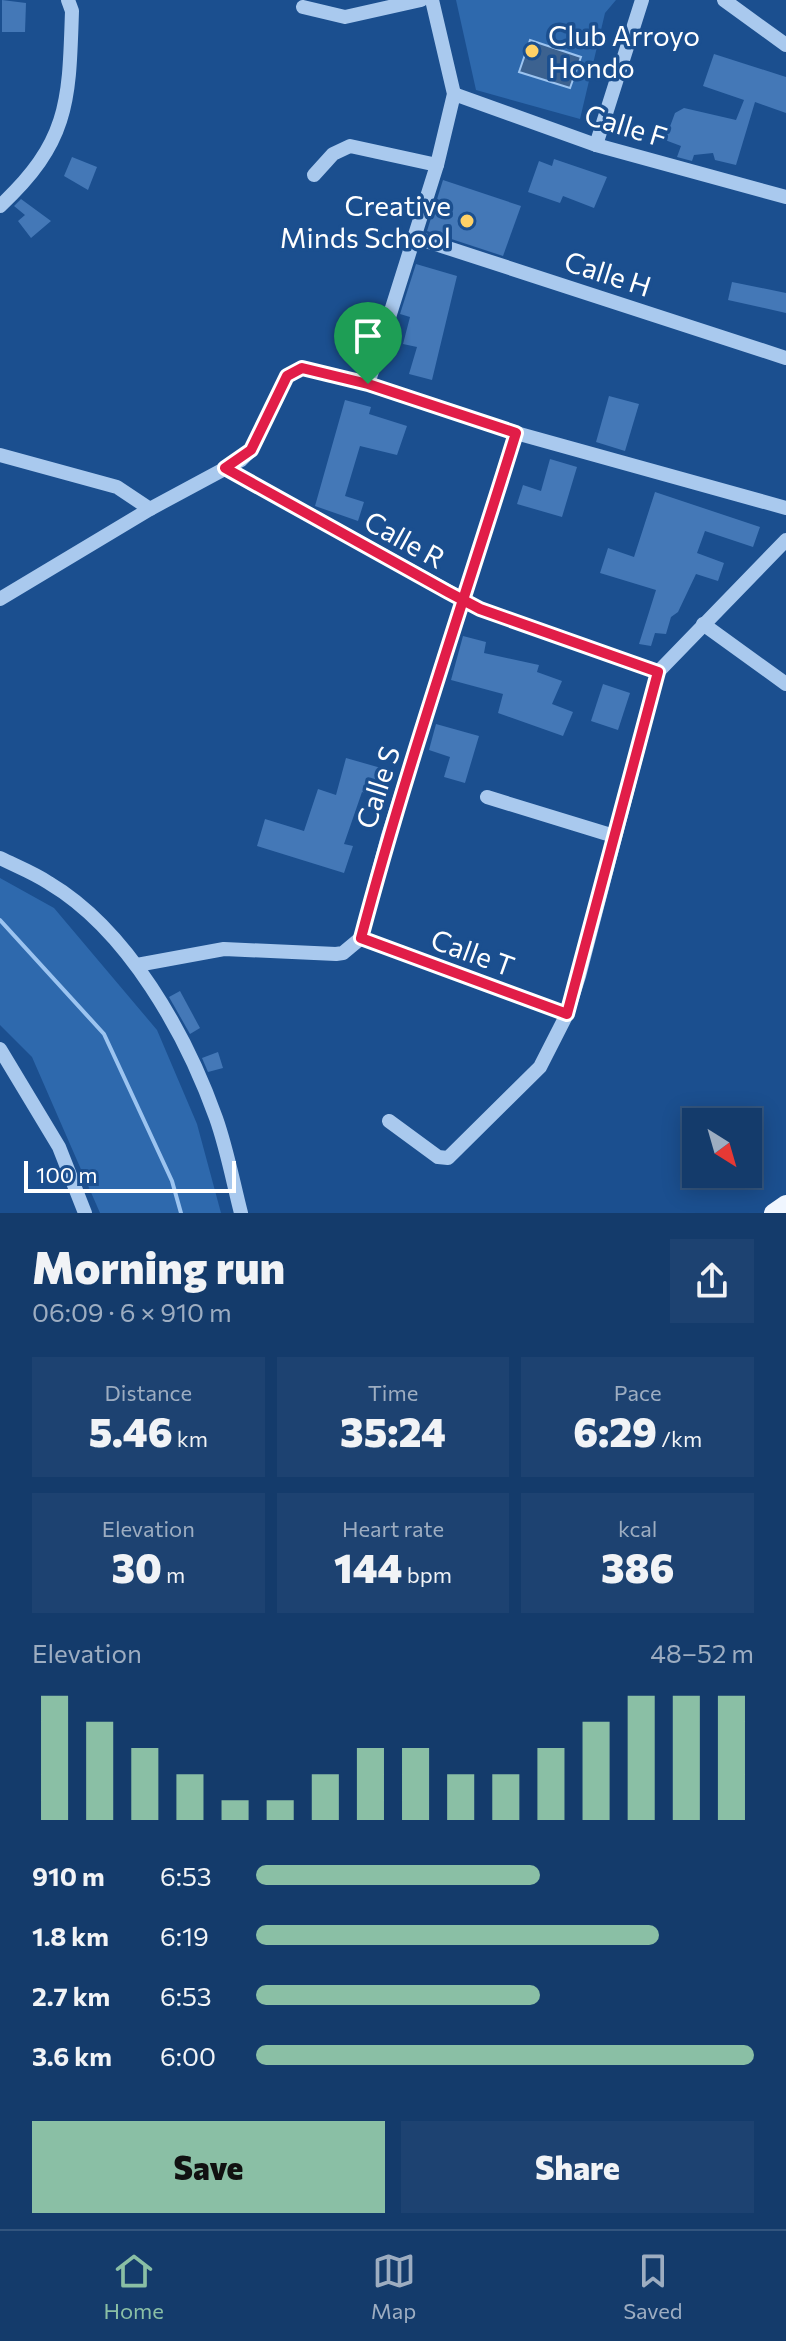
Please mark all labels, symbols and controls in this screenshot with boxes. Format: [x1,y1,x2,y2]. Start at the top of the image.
place label: Club Arroyo Hondo [548,18,700,84]
marker: Club Arroyo Hondo [523,42,541,60]
street label: Calle F [581,96,671,154]
place label: Creative Minds School [280,188,451,254]
marker: Creative Minds School [458,212,476,230]
street label: Calle H [560,243,656,303]
pin [334,302,402,384]
icon: arrive [346,314,390,358]
street label: Calle R [359,503,451,575]
street label: Calle S [348,742,406,832]
street label: Calle T [427,921,519,983]
north arrow [682,1108,762,1188]
map controls [682,1108,762,1188]
scale bar [24,1157,236,1193]
text: 100 m [36,1161,98,1188]
text: Morning run [32,1239,285,1293]
button: share [670,1239,754,1323]
text: 06:09 · 6 × 910 m [32,1296,232,1327]
text: Distance [105,1379,192,1406]
text: Time [368,1379,418,1406]
text: Pace [614,1379,662,1406]
text: 5.46 [89,1406,173,1455]
text: 35:24 [340,1406,446,1455]
text: 6:29 [573,1406,657,1455]
text: km [173,1425,208,1452]
text: /km [657,1425,702,1452]
text: Elevation [102,1515,195,1542]
text: Heart rate [342,1515,444,1542]
text: kcal [618,1515,657,1542]
text: 30 [111,1542,162,1591]
text: 144 [334,1542,402,1591]
text: 386 [601,1542,674,1591]
text: m [162,1561,185,1588]
text: bpm [402,1561,452,1588]
text: Elevation [32,1637,142,1668]
text: 48–52 m [650,1637,754,1668]
text: 910 m [32,1860,105,1891]
text: 6:53 [160,1860,212,1891]
text: 1.8 km [32,1920,109,1951]
text: 6:19 [160,1920,209,1951]
text: 2.7 km [32,1980,110,2011]
text: 6:53 [160,1980,212,2011]
text: 3.6 km [32,2040,112,2071]
text: 6:00 [160,2040,216,2071]
button: Save [32,2121,385,2213]
button: Share [401,2121,754,2213]
tab: Home [103,2249,164,2324]
tab: Map [371,2249,416,2324]
tab: Saved [623,2249,683,2324]

